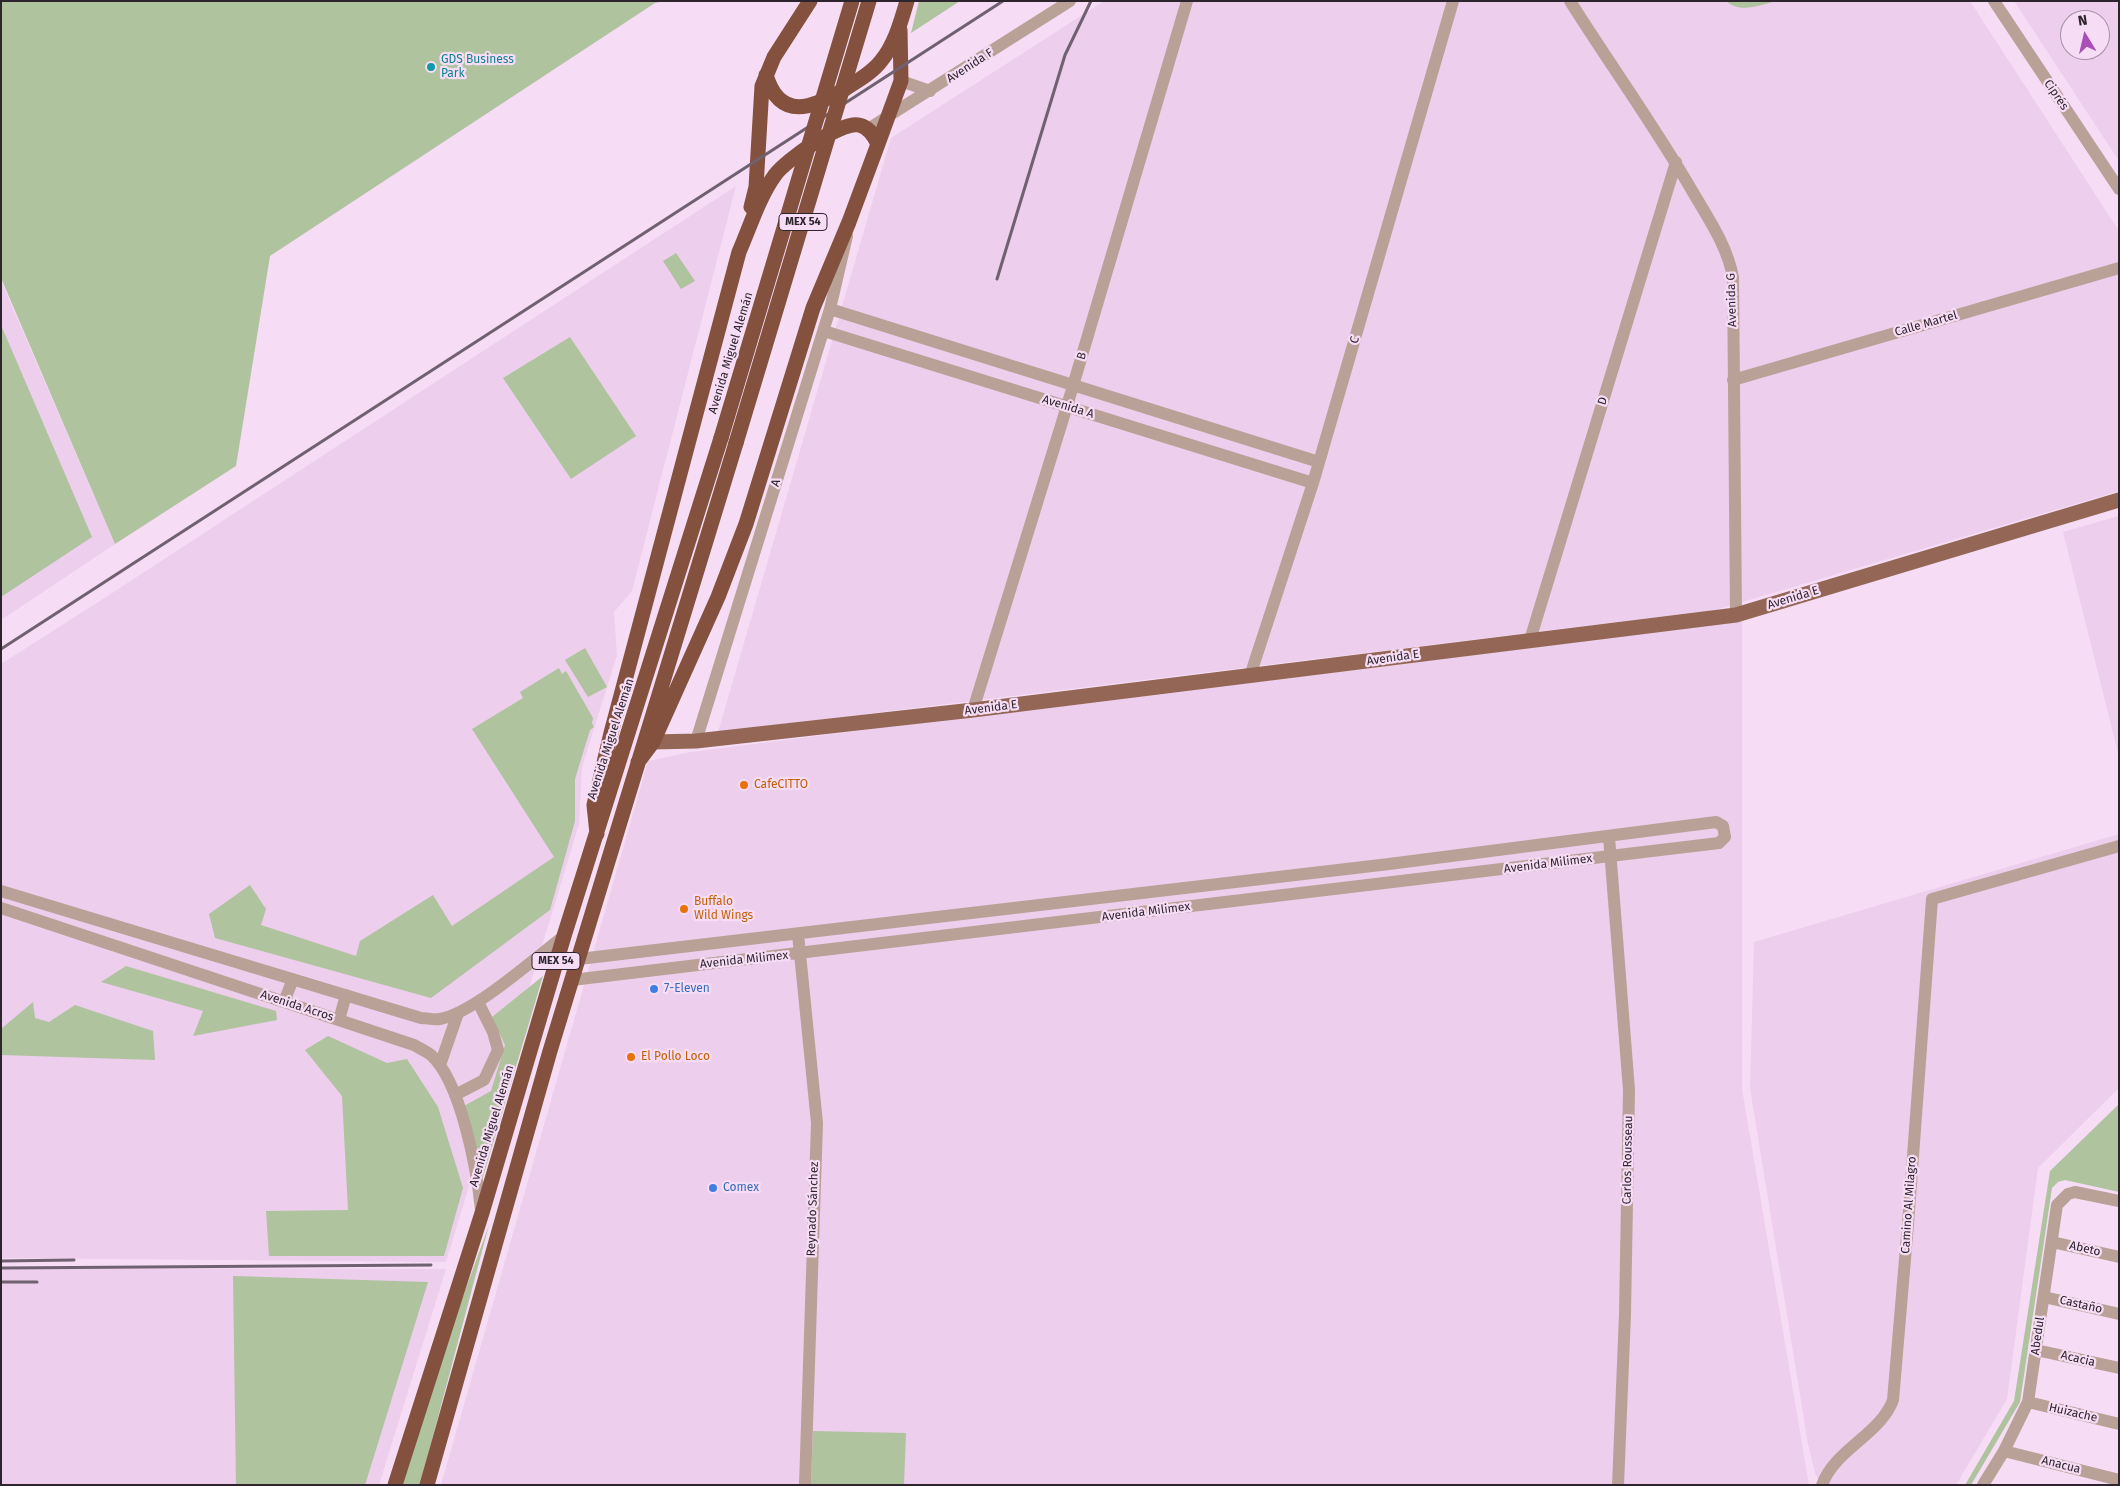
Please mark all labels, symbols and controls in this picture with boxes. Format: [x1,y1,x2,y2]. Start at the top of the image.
north arrow [2060,10,2110,60]
text: N [2077,12,2089,30]
street label: Avenida F [944,46,996,86]
place label: GDS Business Park [441,53,514,81]
marker: GDS Business Park [425,61,437,73]
street label: Ciprés [2041,77,2071,113]
road number: MEX 54 [779,213,827,230]
street label: Avenida G [1724,273,1740,327]
street label: Avenida Miguel Alemán [706,290,756,416]
street label: Calle Martel [1893,308,1959,340]
street label: C [1347,335,1363,345]
street label: B [1074,351,1090,361]
street label: Avenida A [1040,392,1096,422]
street label: D [1595,395,1611,407]
street label: A [768,478,784,488]
street label: Avenida E [1766,583,1820,613]
street label: Avenida E [1366,647,1420,669]
street label: Avenida Miguel Alemán [585,677,637,801]
street label: Avenida E [964,698,1018,718]
place label: CafeCITTO [754,778,808,792]
marker: CafeCITTO [738,779,750,791]
street label: Avenida Milimex [1503,851,1593,877]
place label: Buffalo Wild Wings [694,895,753,923]
street label: Avenida Milimex [1101,899,1191,925]
marker: Buffalo Wild Wings [678,903,690,915]
street label: Avenida Milimex [699,948,789,972]
road number: MEX 54 [532,952,580,969]
place label: 7-Eleven [664,982,710,996]
marker: 7-Eleven [648,983,660,995]
street label: Avenida Acros [259,987,335,1025]
place label: El Pollo Loco [641,1050,710,1064]
marker: El Pollo Loco [625,1051,637,1063]
street label: Avenida Miguel Alemán [467,1063,517,1189]
street label: Carlos Rousseau [1620,1115,1636,1205]
street label: Camino Al Milagro [1898,1156,1920,1254]
street label: Reynado Sánchez [804,1161,822,1257]
place label: Comex [723,1181,759,1195]
marker: Comex [707,1182,719,1194]
street label: Abeto [2068,1238,2102,1260]
street label: Castaño [2058,1293,2104,1317]
street label: Abedul [2028,1316,2048,1356]
street label: Acacia [2059,1348,2097,1370]
street label: Huizache [2047,1400,2099,1426]
street label: Anacua [2040,1453,2082,1477]

